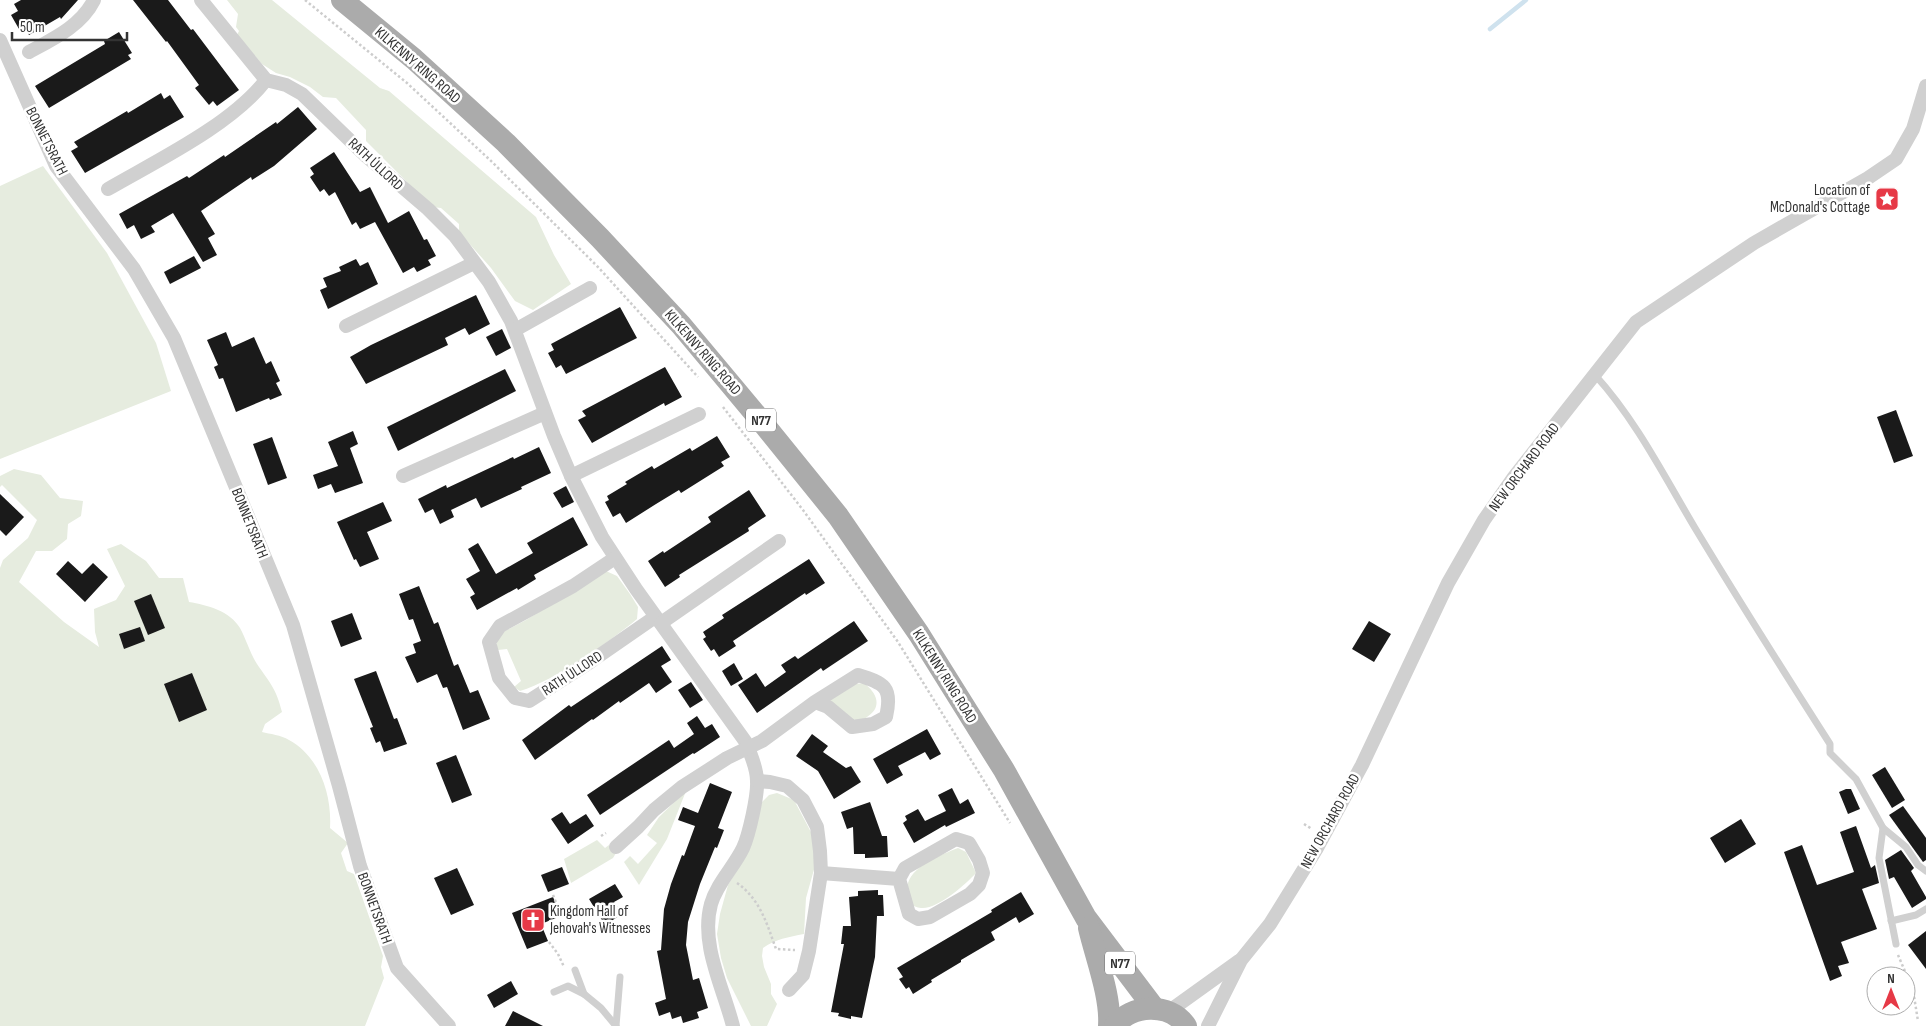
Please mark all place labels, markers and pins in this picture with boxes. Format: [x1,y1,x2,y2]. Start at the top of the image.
place label: Location of McDonald's Cottage [1770,181,1871,217]
place icon: Location of McDonald's Cottage [1874,186,1900,212]
place label: Kingdom Hall of Jehovah's Witnesses [549,902,651,938]
church icon: Kingdom Hall of Jehovah's Witnesses [520,907,546,933]

